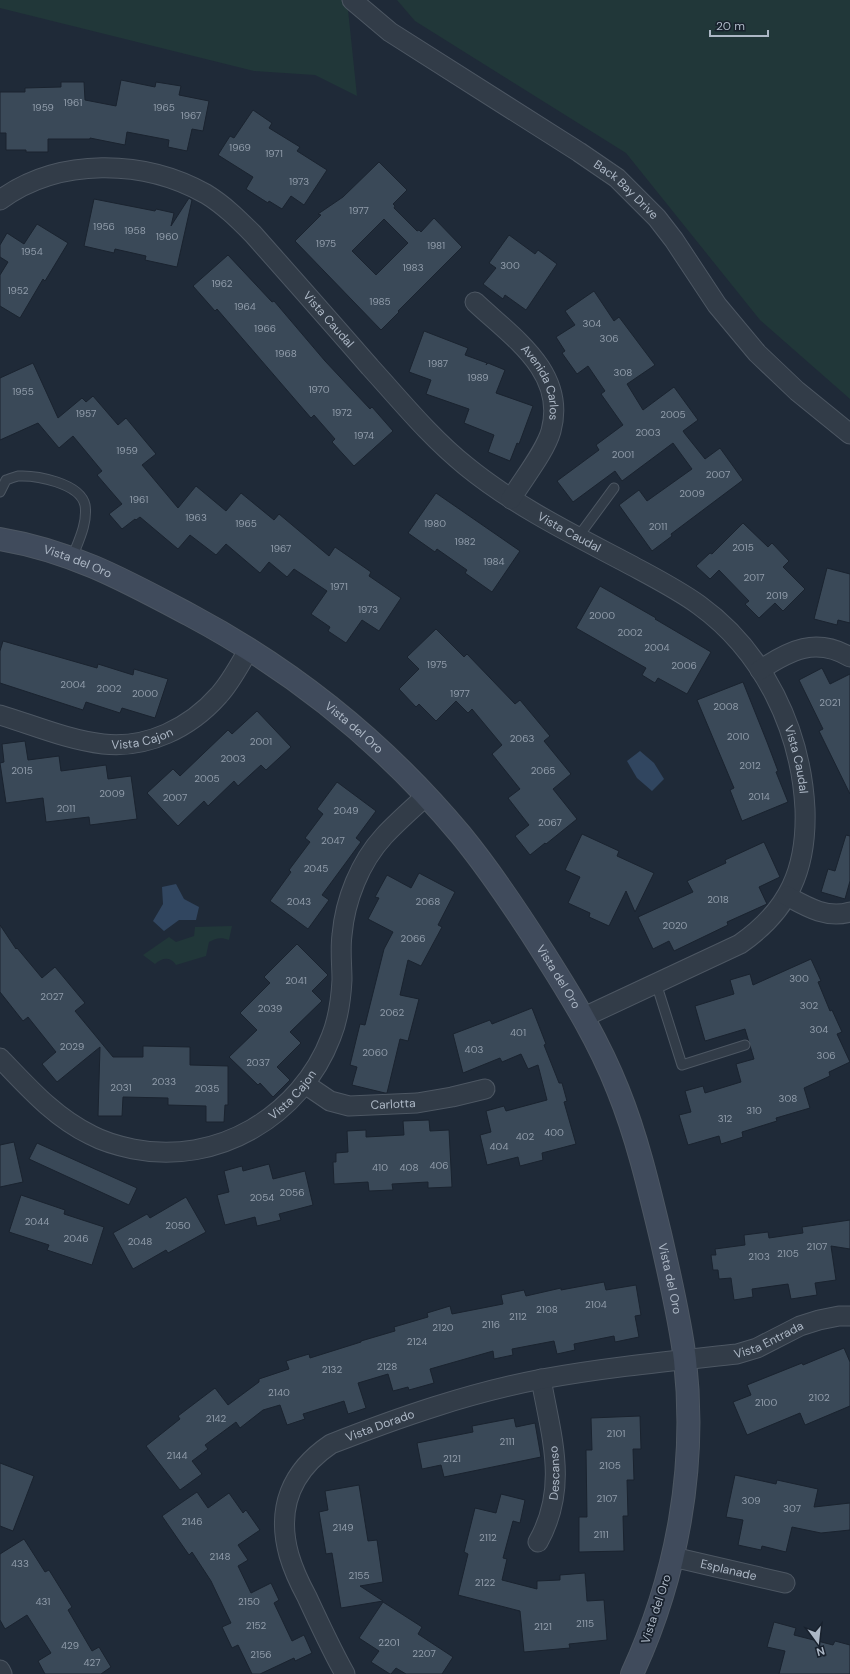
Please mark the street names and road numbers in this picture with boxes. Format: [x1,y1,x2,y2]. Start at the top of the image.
street label: Back Bay Drive [591,156,662,223]
street label: Vista Caudal [299,288,357,351]
street label: Avenida Carlos [517,341,562,421]
street label: Vista Caudal [535,508,604,556]
street label: Vista del Oro [42,541,114,582]
street label: Vista del Oro [322,698,387,757]
street label: Vista Caudal [781,723,812,794]
street label: Vista Cajon [111,724,176,753]
street label: Vista del Oro [533,942,584,1012]
street label: Vista Cajon [265,1067,320,1124]
street label: Carlotta [370,1095,416,1113]
street label: Vista del Oro [654,1242,685,1315]
street label: Vista Entrada [732,1318,806,1362]
street label: Vista Dorado [343,1406,417,1446]
street label: Descanso [545,1445,563,1501]
street label: Esplanade [699,1556,758,1584]
street label: Vista del Oro [637,1572,675,1646]

